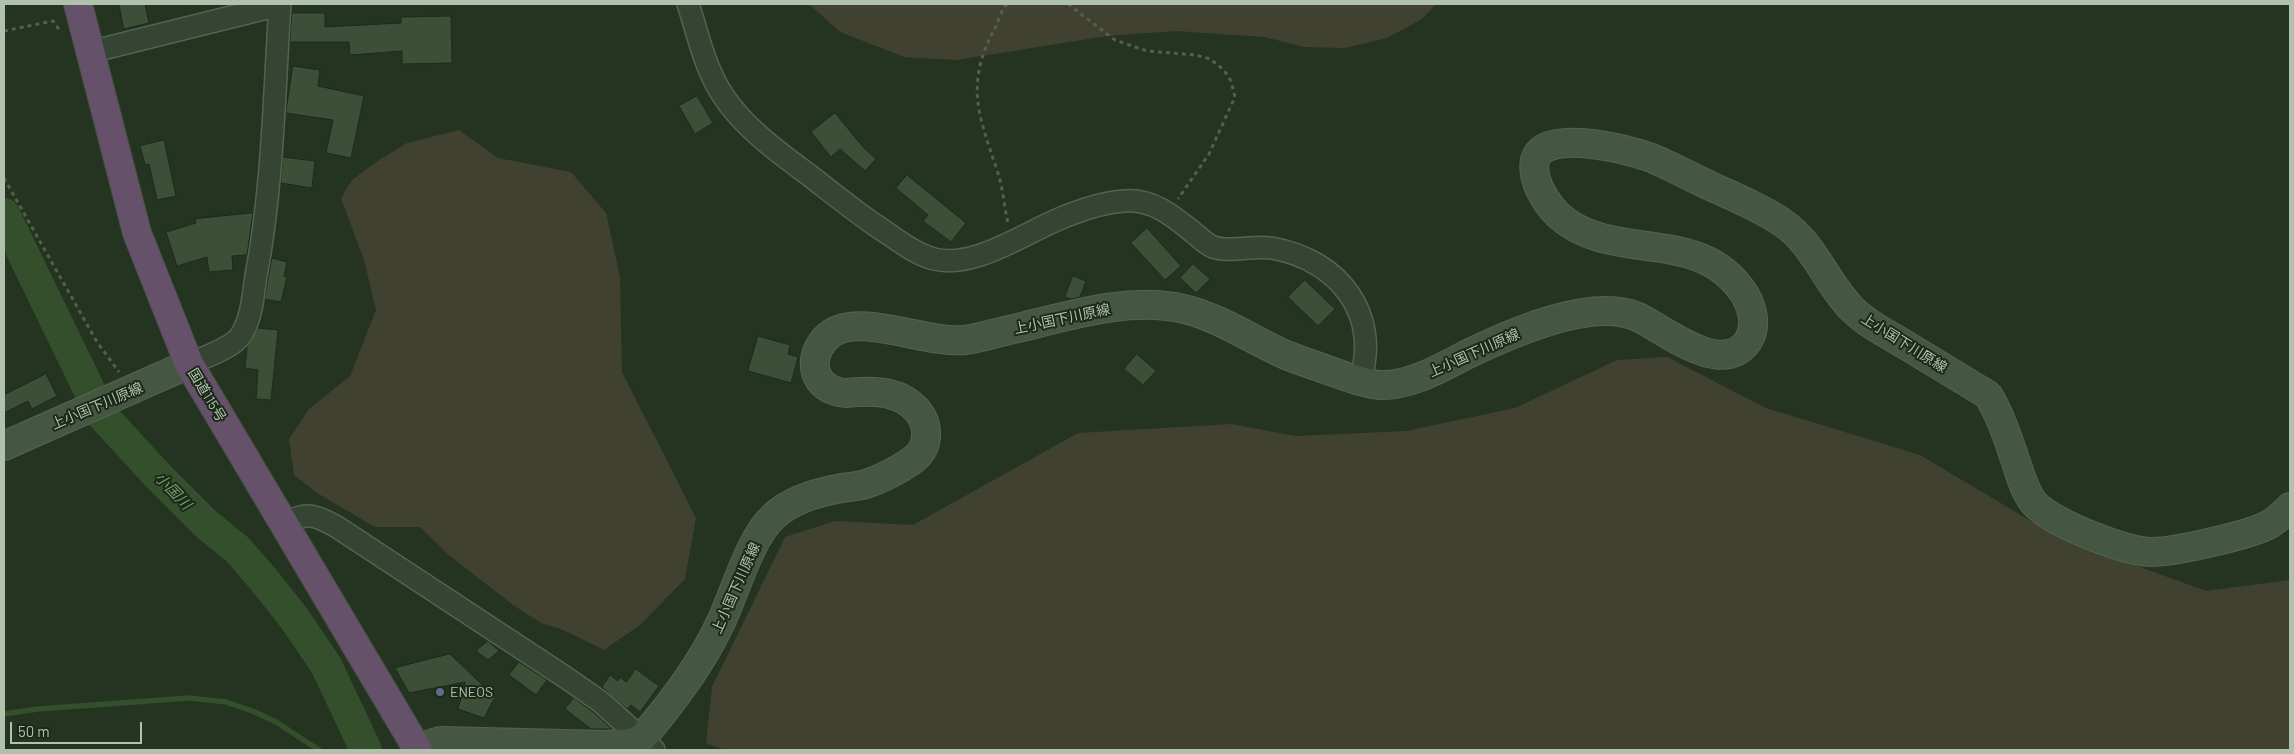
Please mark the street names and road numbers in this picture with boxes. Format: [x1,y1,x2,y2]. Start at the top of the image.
street label: 上小国下川原線 [1012,301,1112,337]
street label: 上小国下川原線 [1858,310,1950,376]
street label: 上小国下川原線 [1426,325,1522,381]
street label: 国道115号 [185,365,229,425]
street label: 上小国下川原線 [49,379,145,433]
street label: 上小国下川原線 [708,540,764,636]

